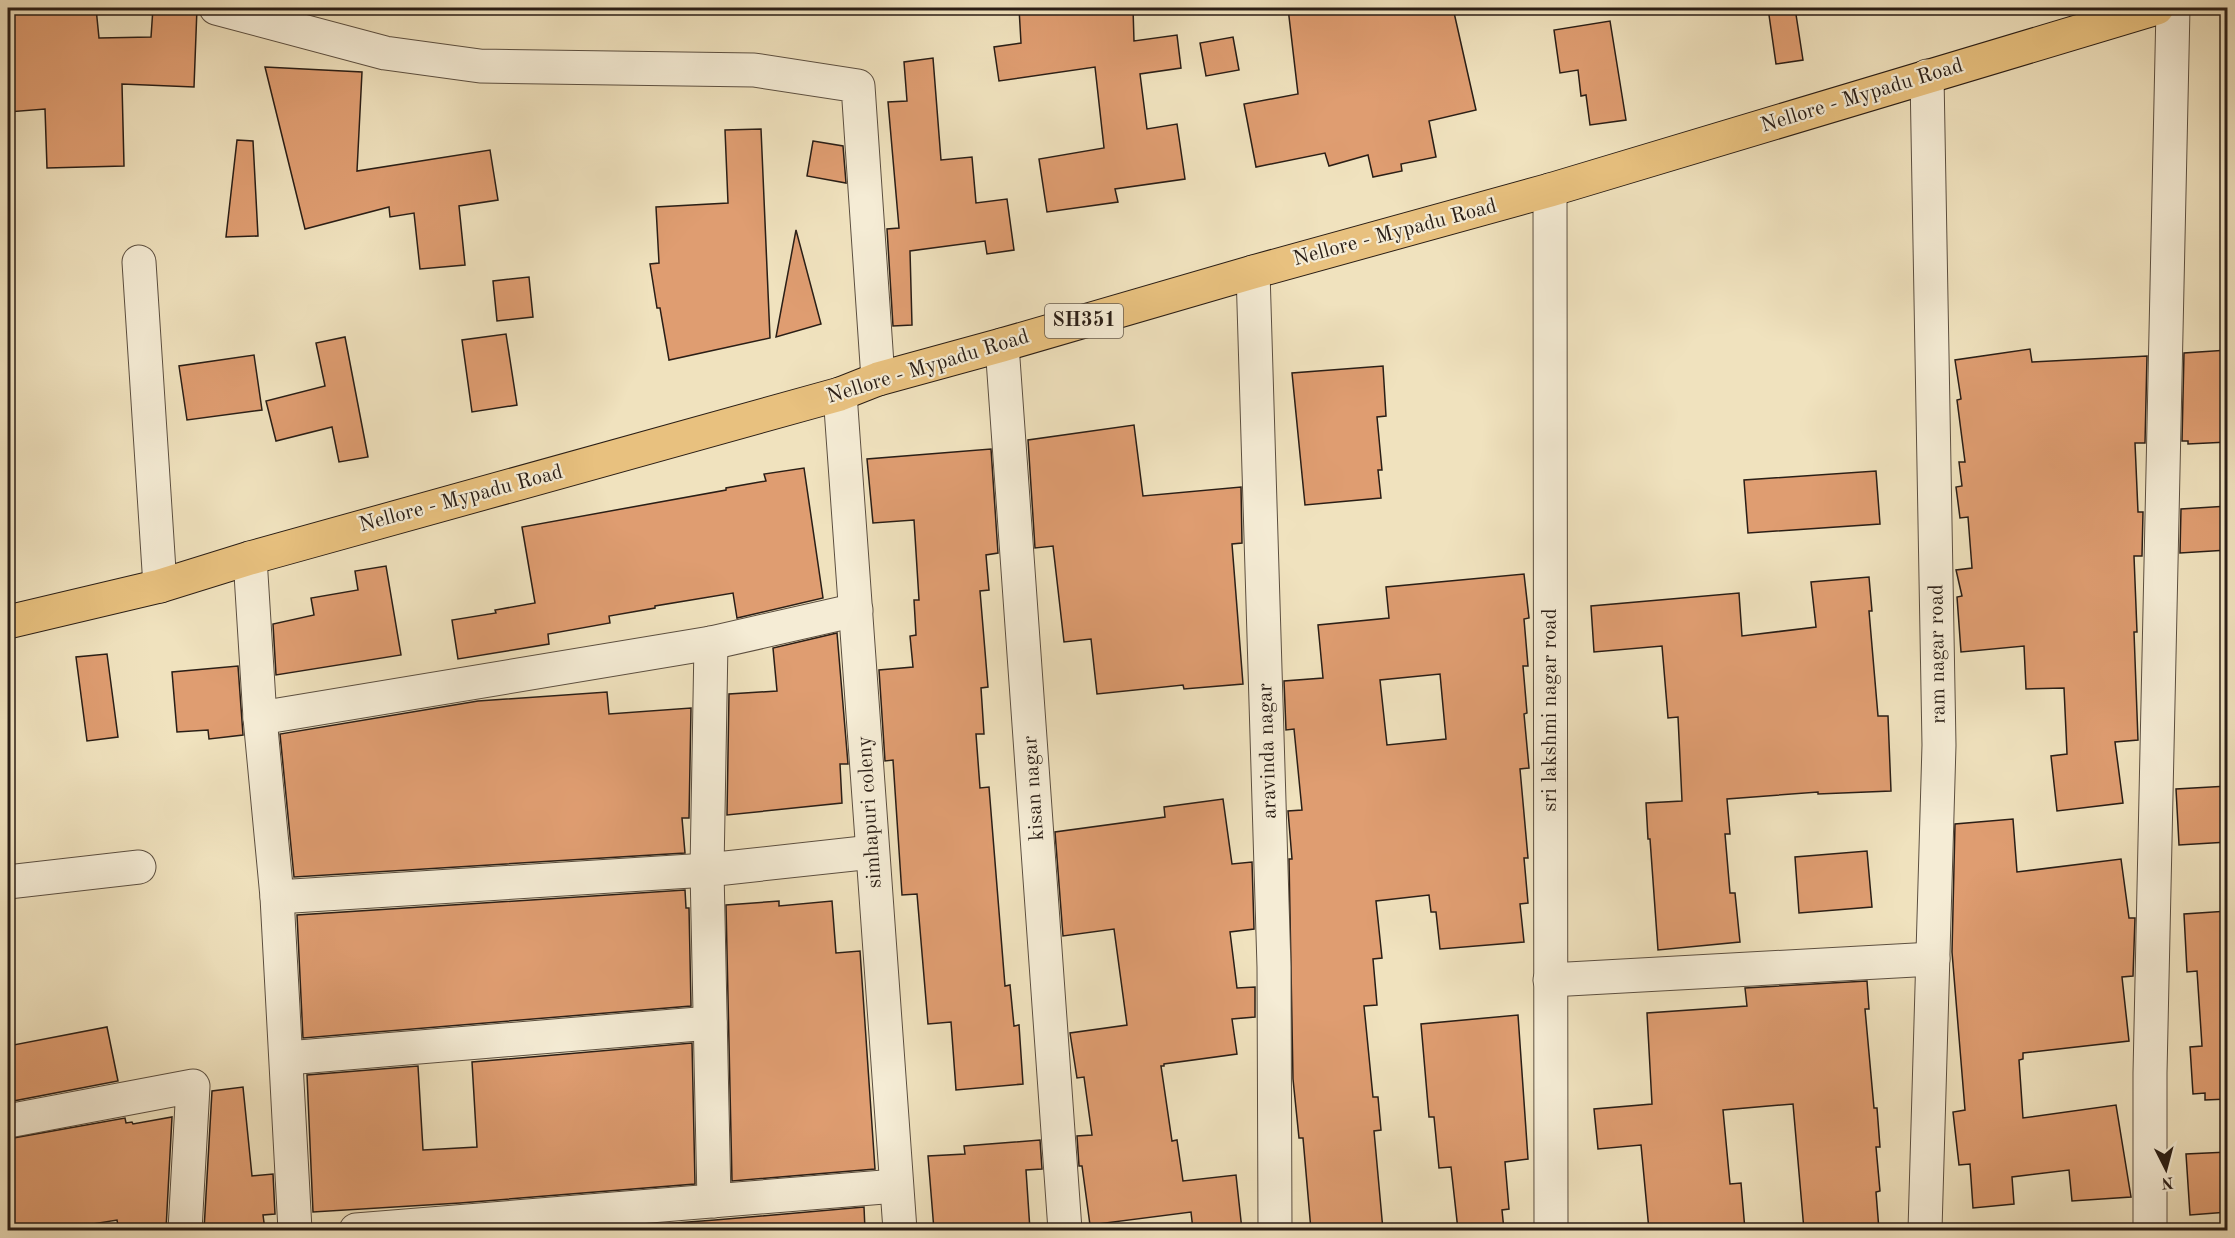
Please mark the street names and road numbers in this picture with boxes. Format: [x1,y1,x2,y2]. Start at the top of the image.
street label: Nellore - Mypadu Road [1758,55,1966,137]
street label: Nellore - Mypadu Road [1291,196,1499,270]
road number: SH351 [1045,304,1123,338]
street label: Nellore - Mypadu Road [824,326,1032,408]
street label: Nellore - Mypadu Road [357,462,565,536]
street label: ram nagar road [1926,584,1950,724]
street label: sri lakshmi nagar road [1540,608,1561,812]
street label: aravinda nagar [1255,682,1281,819]
street label: kisan nagar [1020,734,1048,841]
street label: simhapuri coleny [854,735,886,889]

